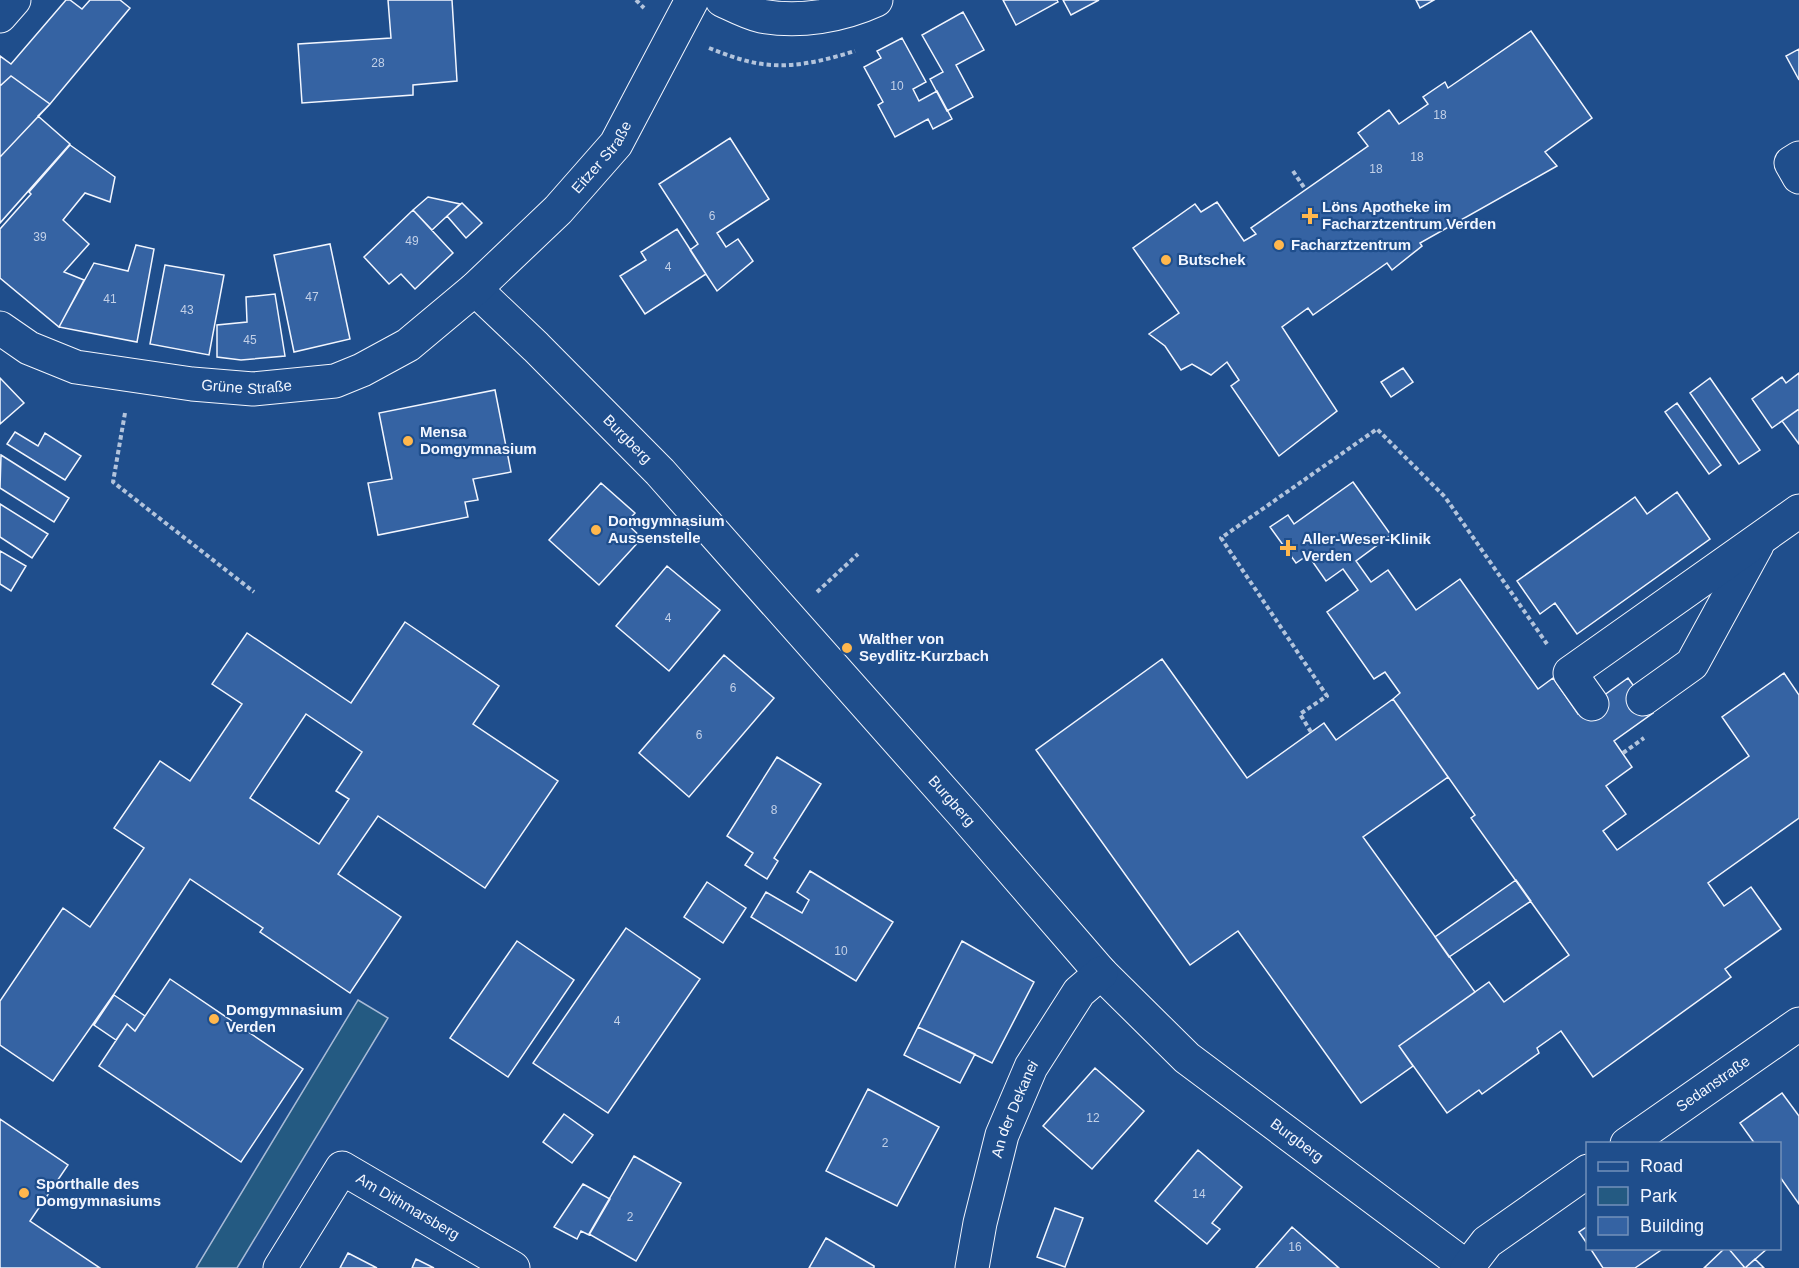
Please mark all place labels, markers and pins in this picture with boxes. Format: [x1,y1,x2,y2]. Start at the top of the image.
place label: Löns Apotheke im Facharztzentrum Verden [1322,198,1496,232]
marker: Löns Apotheke im Facharztzentrum Verden [1303,209,1317,223]
place label: Facharztzentrum [1291,236,1411,253]
marker: Facharztzentrum [1272,238,1286,252]
place label: Butschek [1178,251,1246,268]
marker: Butschek [1159,253,1173,267]
place label: Mensa Domgymnasium [420,423,537,457]
marker: Mensa Domgymnasium [401,434,415,448]
place label: Domgymnasium Aussenstelle [608,512,725,546]
marker: Domgymnasium Aussenstelle [589,523,603,537]
place label: Aller-Weser-Klinik Verden [1302,530,1432,564]
marker: Aller-Weser-Klinik Verden [1279,539,1297,557]
place label: Walther von Seydlitz-Kurzbach [859,630,989,664]
marker: Walther von Seydlitz-Kurzbach [840,641,854,655]
place label: Domgymnasium Verden [226,1001,343,1035]
marker: Domgymnasium Verden [207,1012,221,1026]
place label: Sporthalle des Domgymnasiums [36,1175,161,1209]
marker: Sporthalle des Domgymnasiums [17,1186,31,1200]

